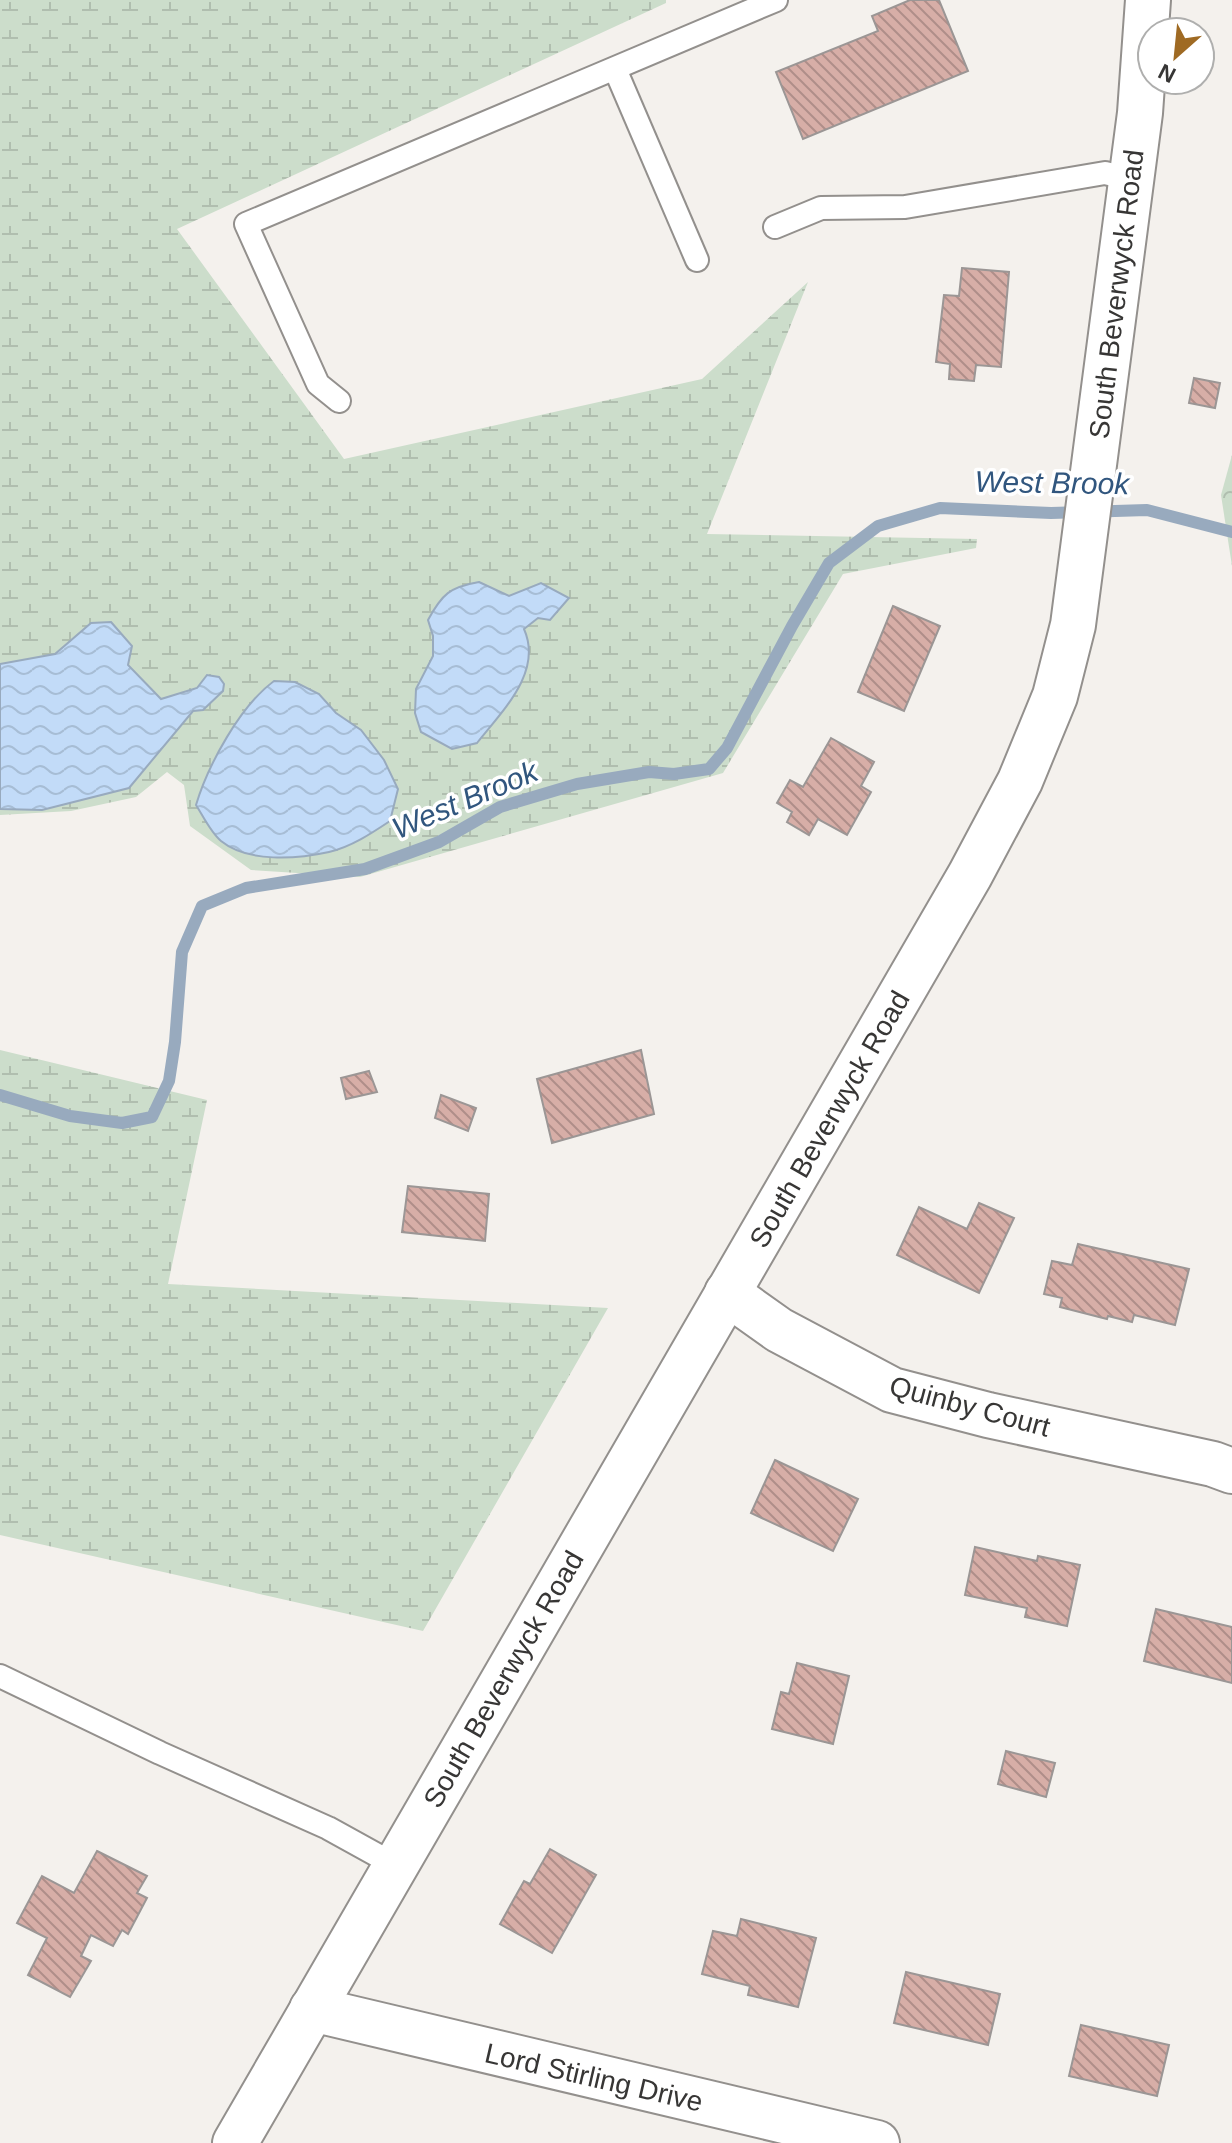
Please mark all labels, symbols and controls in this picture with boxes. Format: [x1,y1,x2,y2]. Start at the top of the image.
north arrow [1136,16,1216,96]
text: N [1154,59,1180,88]
street label: South Beverwyck Road [1083,148,1150,440]
water label: West Brook [974,465,1132,500]
water label: West Brook [387,753,544,845]
street label: South Beverwyck Road [743,985,916,1253]
street label: Quinby Court [886,1370,1054,1443]
street label: South Beverwyck Road [417,1545,590,1813]
street label: Lord Stirling Drive [482,2037,706,2118]

